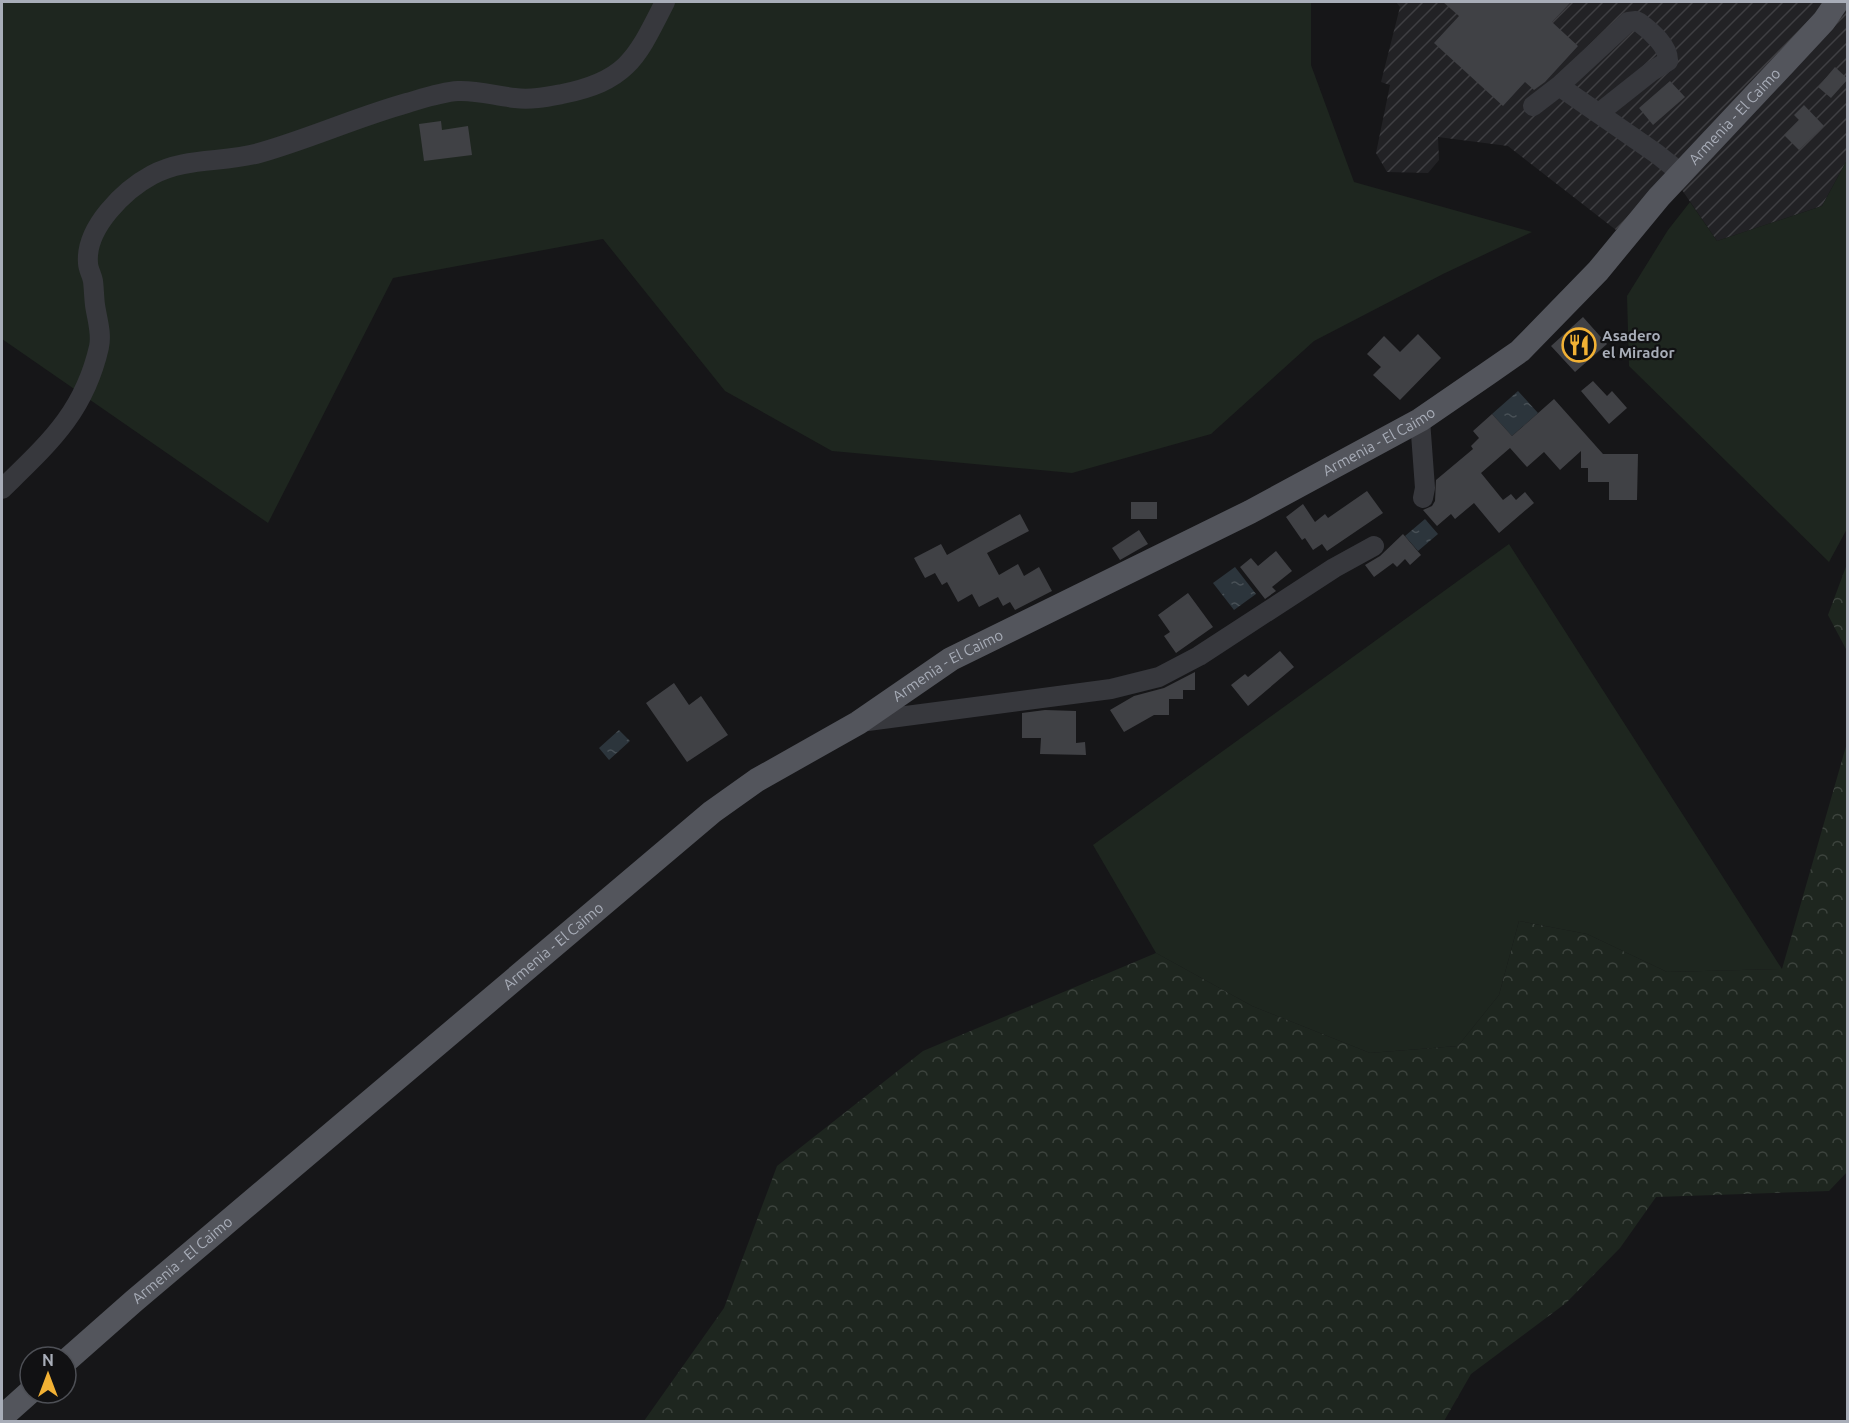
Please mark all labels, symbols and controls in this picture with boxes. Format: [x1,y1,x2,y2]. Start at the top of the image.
street label: Armenia - El Caimo [1685,64,1784,168]
restaurant icon: Asadero el Mirador [1561,327,1597,363]
place label: Asadero el Mirador [1602,327,1675,361]
street label: Armenia - El Caimo [1320,403,1438,479]
street label: Armenia - El Caimo [889,626,1006,705]
street label: Armenia - El Caimo [499,899,607,993]
street label: Armenia - El Caimo [128,1213,236,1307]
north arrow [18,1345,78,1405]
text: N [42,1351,54,1369]

